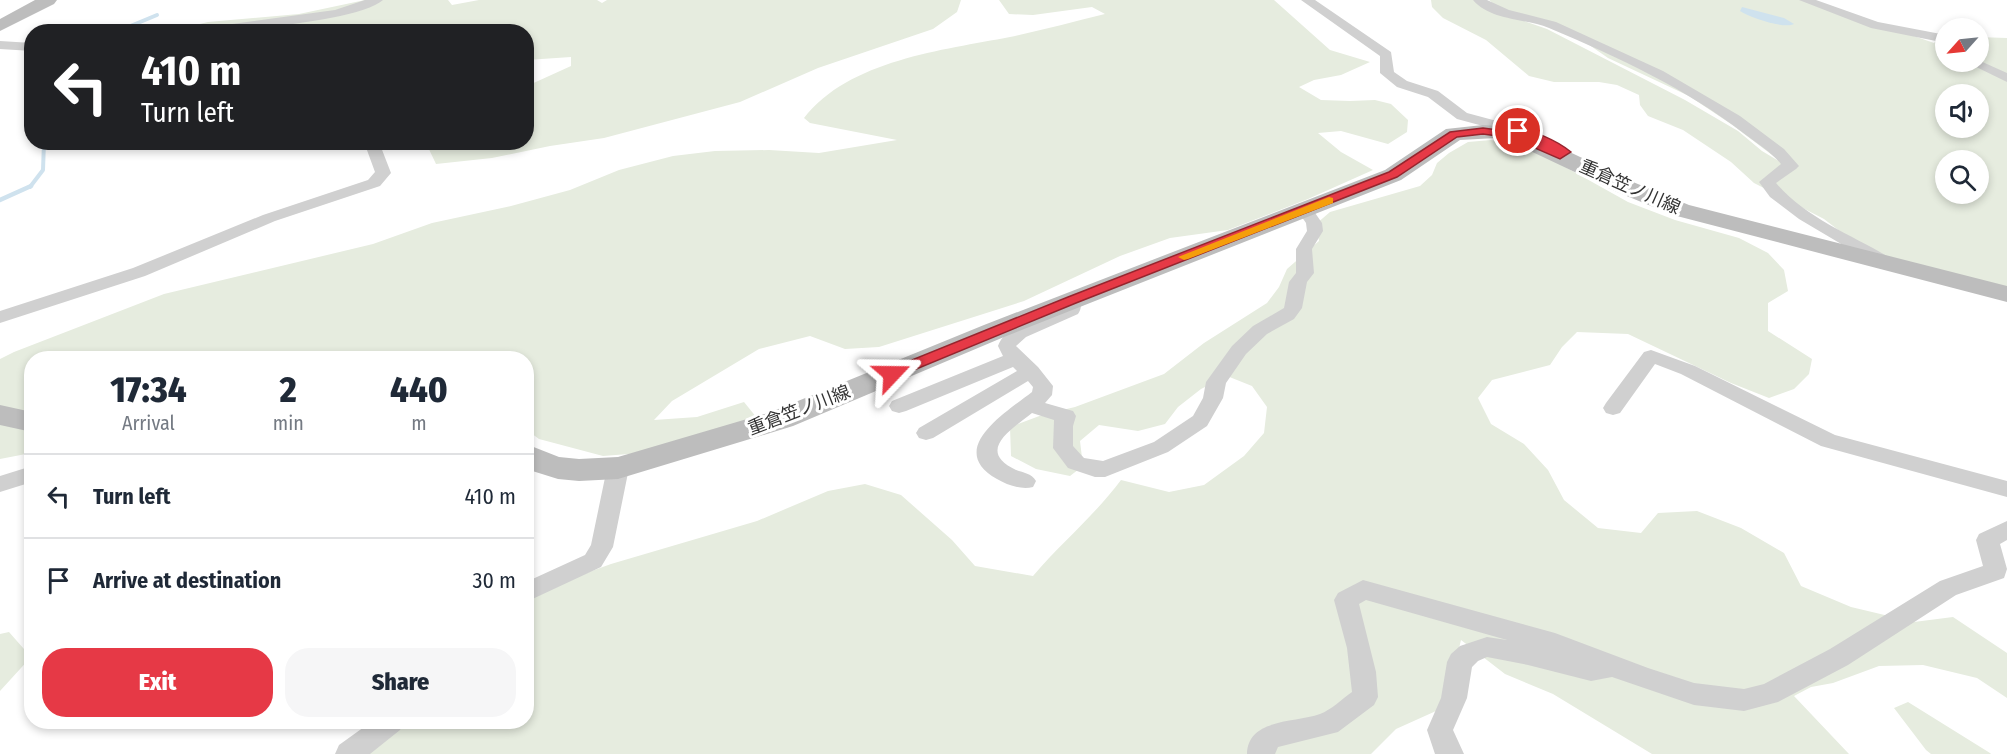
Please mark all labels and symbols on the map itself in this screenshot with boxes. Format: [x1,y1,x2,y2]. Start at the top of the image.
north arrow [1935,18,1989,72]
pin [1492,105,1543,156]
street label: 重倉笠ノ川線 [1576,155,1684,219]
position arrow [860,342,924,406]
street label: 重倉笠ノ川線 [745,380,853,440]

